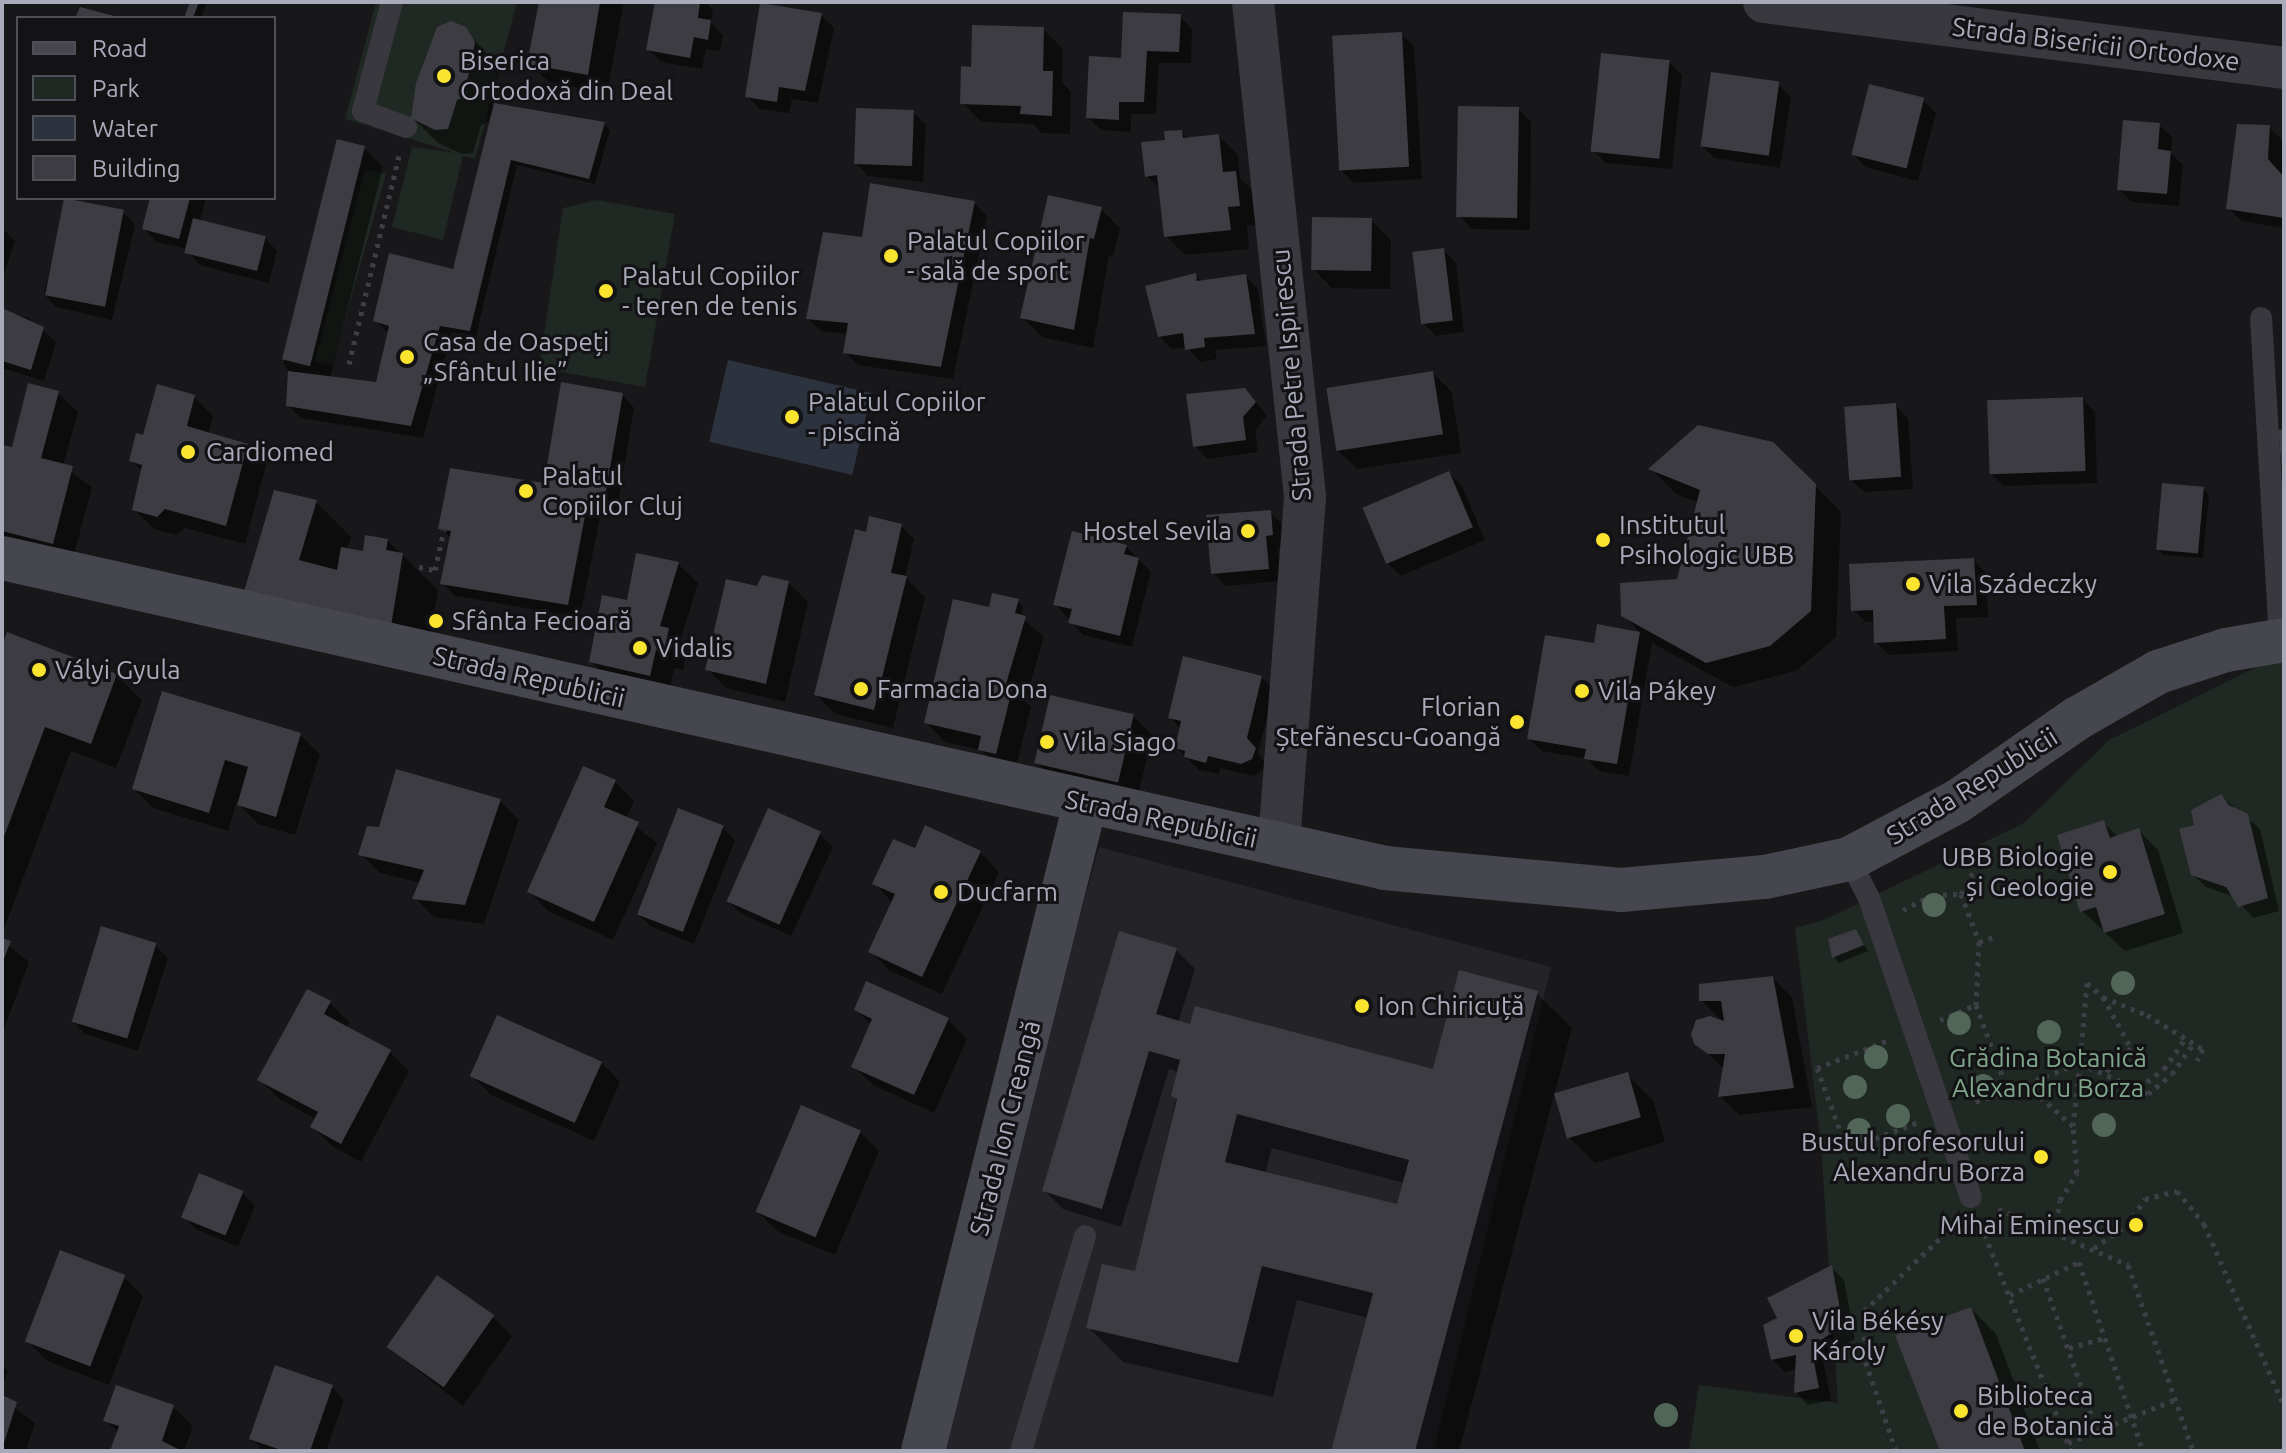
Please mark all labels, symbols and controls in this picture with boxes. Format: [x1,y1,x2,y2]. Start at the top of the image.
street label: Strada Bisericii Ortodoxe [1950,11,2242,77]
legend [16,16,276,200]
text: Road [92,35,147,62]
place label: Biserica Ortodoxă din Deal [460,45,673,106]
marker: Biserica Ortodoxă din Deal [435,67,453,85]
text: Park [92,75,140,102]
text: Water [92,115,158,142]
text: Building [92,155,180,182]
place label: Palatul Copiilor - sală de sport [907,225,1085,286]
marker: Palatul Copiilor - sală de sport [882,247,900,265]
street label: Strada Petre Ispirescu [1264,248,1318,502]
place label: Palatul Copiilor - teren de tenis [622,260,800,322]
marker: Palatul Copiilor - teren de tenis [597,282,615,300]
place label: Casa de Oaspeți „Sfântul Ilie” [423,326,609,388]
marker: Casa de Oaspeți „Sfântul Ilie” [398,348,416,366]
place label: Palatul Copiilor - piscină [808,386,986,448]
marker: Palatul Copiilor - piscină [783,408,801,426]
place label: Cardiomed [206,436,334,468]
marker: Cardiomed [177,441,199,463]
place label: Palatul Copiilor Cluj [542,460,683,522]
marker: Palatul Copiilor Cluj [517,482,535,500]
place label: Institutul Psihologic UBB [1619,509,1794,570]
place label: Hostel Sevila [1083,515,1232,547]
marker: Hostel Sevila [1239,522,1257,540]
marker: Institutul Psihologic UBB [1594,531,1612,549]
place label: Vila Szádeczky [1929,568,2097,600]
marker: Vila Szádeczky [1904,575,1922,593]
place label: Sfânta Fecioară [452,605,631,637]
marker: Sfânta Fecioară [427,612,445,630]
place label: Vidalis [656,632,733,664]
marker: Vidalis [631,639,649,657]
street label: Strada Republicii [430,640,628,714]
place label: Vályi Gyula [55,654,181,686]
marker: Vályi Gyula [30,661,48,679]
place label: Farmacia Dona [877,673,1048,705]
place label: Vila Pákey [1598,675,1716,707]
marker: Farmacia Dona [852,680,870,698]
marker: Vila Pákey [1573,682,1591,700]
place label: Florian Ștefănescu-Goangă [1276,691,1501,752]
marker: Florian Ștefănescu-Goangă [1508,713,1526,731]
street label: Strada Republicii [1881,721,2063,851]
place label: Vila Siago [1063,726,1176,758]
marker: Vila Siago [1038,733,1056,751]
street label: Strada Republicii [1062,783,1260,855]
place label: UBB Biologie și Geologie [1942,841,2094,902]
marker: UBB Biologie și Geologie [2101,863,2119,881]
place label: Ducfarm [957,876,1058,908]
marker: Ducfarm [932,883,950,901]
place label: Ion Chiricuță [1378,990,1524,1022]
marker: Ion Chiricuță [1353,997,1371,1015]
street label: Strada Ion Creangă [963,1017,1047,1239]
park label: Grădina Botanică Alexandru Borza [1949,1042,2147,1104]
place label: Bustul profesorului Alexandru Borza [1801,1126,2025,1188]
marker: Bustul profesorului Alexandru Borza [2032,1148,2050,1166]
place label: Mihai Eminescu [1940,1209,2120,1241]
marker: Mihai Eminescu [2127,1216,2145,1234]
place label: Vila Békésy Károly [1812,1305,1944,1366]
marker: Vila Békésy Károly [1787,1327,1805,1345]
place label: Biblioteca de Botanică [1977,1380,2114,1442]
marker: Biblioteca de Botanică [1952,1402,1970,1420]

